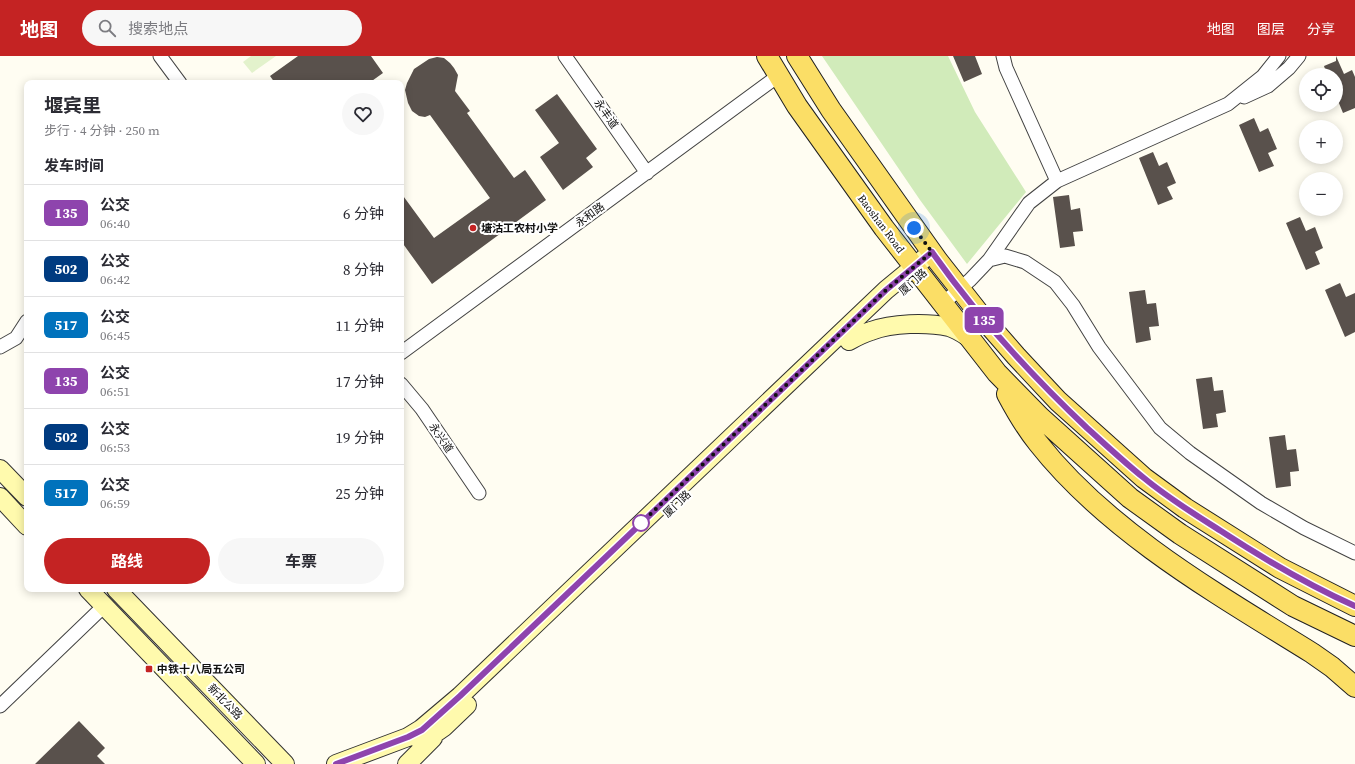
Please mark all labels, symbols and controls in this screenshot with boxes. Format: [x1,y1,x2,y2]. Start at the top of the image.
search box [82,10,362,46]
text: 地图 [20,16,58,42]
icon: search [96,17,118,39]
text: 搜索地点 [128,18,188,39]
text: 地图 [1207,19,1235,39]
text: 图层 [1257,19,1285,39]
text: 分享 [1307,19,1335,39]
map controls [1299,68,1343,216]
button: locate [1299,68,1343,112]
text: 堰宾里 [44,92,101,118]
button: heart [342,93,384,135]
street label: 永丰道 [590,96,622,132]
button: + [1299,120,1343,164]
text: 步行 · 4 分钟 · 250 m [44,122,160,139]
text: 发车时间 [44,155,104,176]
button: − [1299,172,1343,216]
street label: Baoshan Road [854,192,908,257]
text: 公交 [100,194,130,215]
street label: 永和路 [572,199,608,231]
text: 135 [55,203,77,223]
text: 6 分钟 [343,203,384,224]
text: 06:40 [100,215,130,232]
your location [904,218,924,238]
place label: 塘沽工农村小学 [481,221,558,236]
marker: 塘沽工农村小学 [468,223,478,233]
text: 公交 [100,250,130,271]
text: 502 [55,259,77,279]
text: 8 分钟 [343,259,384,280]
street label: 厦门路 [896,265,930,299]
text: 06:42 [100,271,130,288]
text: 公交 [100,306,130,327]
line badge: 135 [961,307,1007,333]
text: 135 [973,310,995,330]
text: 517 [55,315,77,335]
text: 11 分钟 [336,315,384,336]
text: 06:45 [100,327,130,344]
text: 公交 [100,362,130,383]
text: 135 [55,371,77,391]
text: 17 分钟 [336,371,384,392]
text: 06:51 [100,383,130,400]
text: 公交 [100,418,130,439]
street label: 永兴道 [426,420,456,456]
text: 502 [55,427,77,447]
text: 19 分钟 [336,427,384,448]
text: 06:53 [100,439,130,456]
text: 公交 [100,474,130,495]
text: 517 [55,483,77,503]
text: 25 分钟 [336,483,384,504]
street label: 厦门路 [660,487,694,521]
text: 06:59 [100,495,130,512]
unlabelled marker [632,514,650,532]
button: 路线 [44,538,210,584]
button: 车票 [218,538,384,584]
place label: 中铁十八局五公司 [157,662,245,677]
marker: 中铁十八局五公司 [144,664,154,674]
street label: 新北公路 [204,681,246,723]

